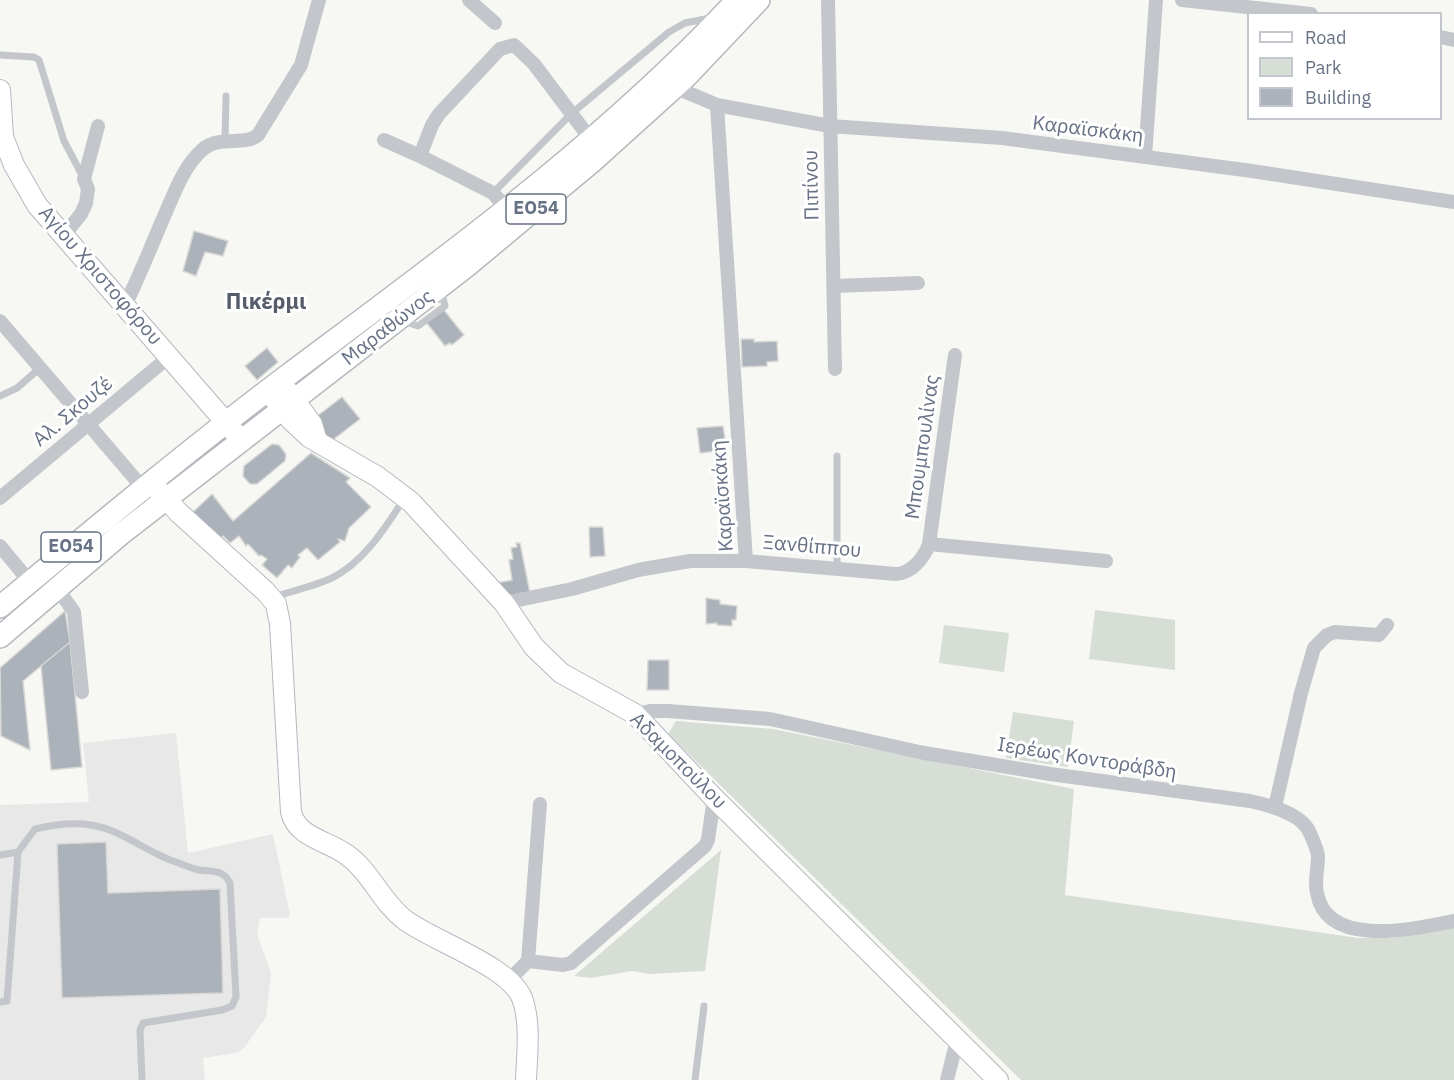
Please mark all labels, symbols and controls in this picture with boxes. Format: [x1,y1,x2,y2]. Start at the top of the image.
legend [1247,12,1442,120]
text: Road [1305,26,1346,49]
text: Park [1305,56,1341,79]
text: Building [1305,86,1371,109]
street label: Καραϊσκάκη [1031,111,1145,149]
street label: Πιπίνου [799,150,825,220]
road number: ΕΟ54 [506,194,566,224]
street label: Αγίου Χριστοφόρου [33,202,167,350]
street label: Μαραθώνος [337,285,439,371]
district label: Πικέρμι [226,290,306,316]
street label: Αλ. Σκουζέ [28,372,118,452]
street label: Μπουμπουλίνας [901,373,945,521]
street label: Καραϊσκάκη [707,439,739,553]
street label: Ξανθίππου [762,531,862,563]
road number: ΕΟ54 [41,532,101,562]
street label: Αδαμοπούλου [625,708,731,814]
street label: Ιερέως Κοντοράβδη [996,733,1178,785]

